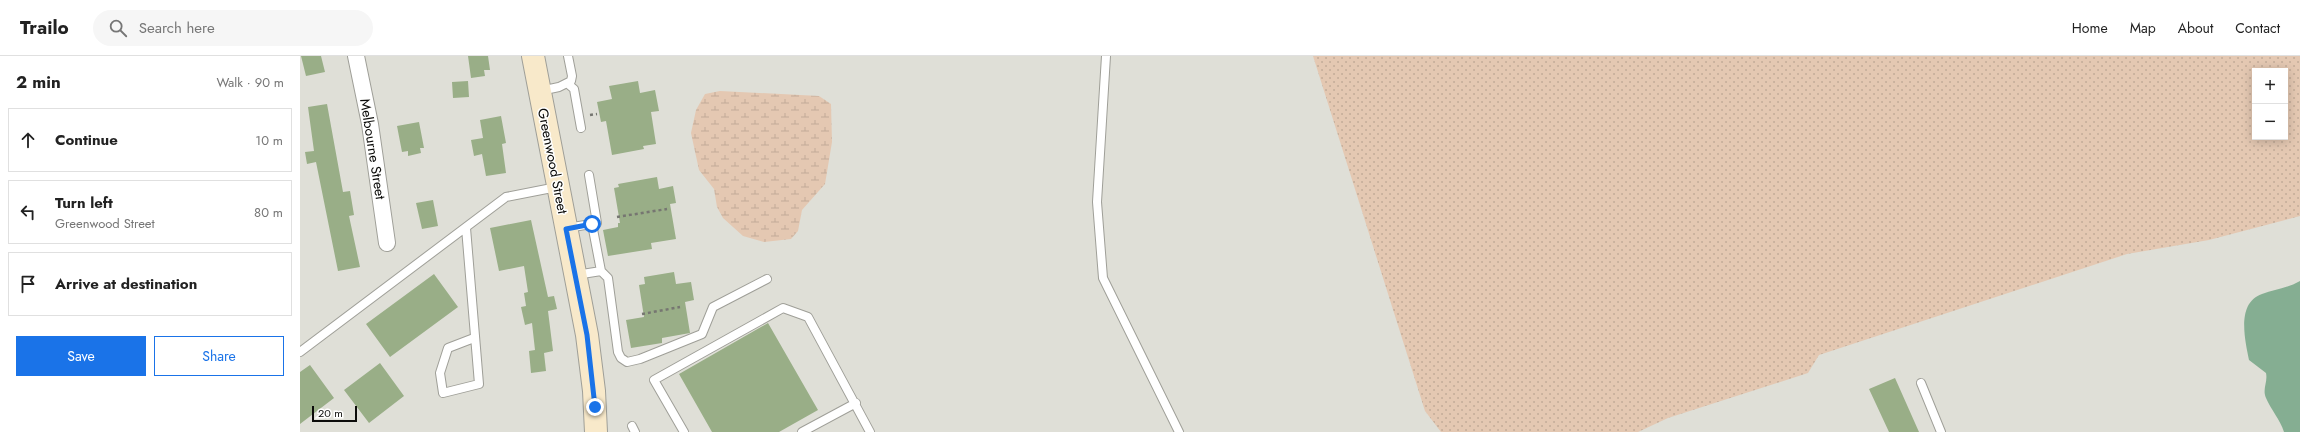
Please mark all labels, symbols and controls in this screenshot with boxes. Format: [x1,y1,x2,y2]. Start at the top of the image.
search box [93,10,373,46]
text: Trailo [20,14,69,41]
icon: search [107,17,129,39]
text: Search here [139,17,215,39]
text: Home [2072,18,2108,38]
text: Map [2130,18,2156,38]
text: About [2178,18,2213,38]
text: Contact [2235,18,2280,38]
map controls [2252,68,2288,140]
button: + [2252,68,2288,104]
text: 2 min [16,70,61,94]
text: Walk · 90 m [216,73,284,92]
street label: Melbourne Street [355,97,391,201]
button: − [2252,104,2288,140]
street label: Greenwood Street [533,106,573,216]
icon: ahead [17,129,39,151]
text: Continue [55,129,118,151]
text: 10 m [255,131,283,150]
text: Turn left [55,192,113,214]
icon: left [17,201,39,223]
text: 80 m [254,203,283,222]
text: Greenwood Street [55,214,155,233]
route start [583,215,601,233]
icon: arrive [17,273,39,295]
text: Arrive at destination [55,273,197,295]
button: Save [16,336,146,376]
button: Share [154,336,284,376]
route end [586,398,604,416]
scale bar [312,404,357,423]
text: 20 m [318,405,343,421]

